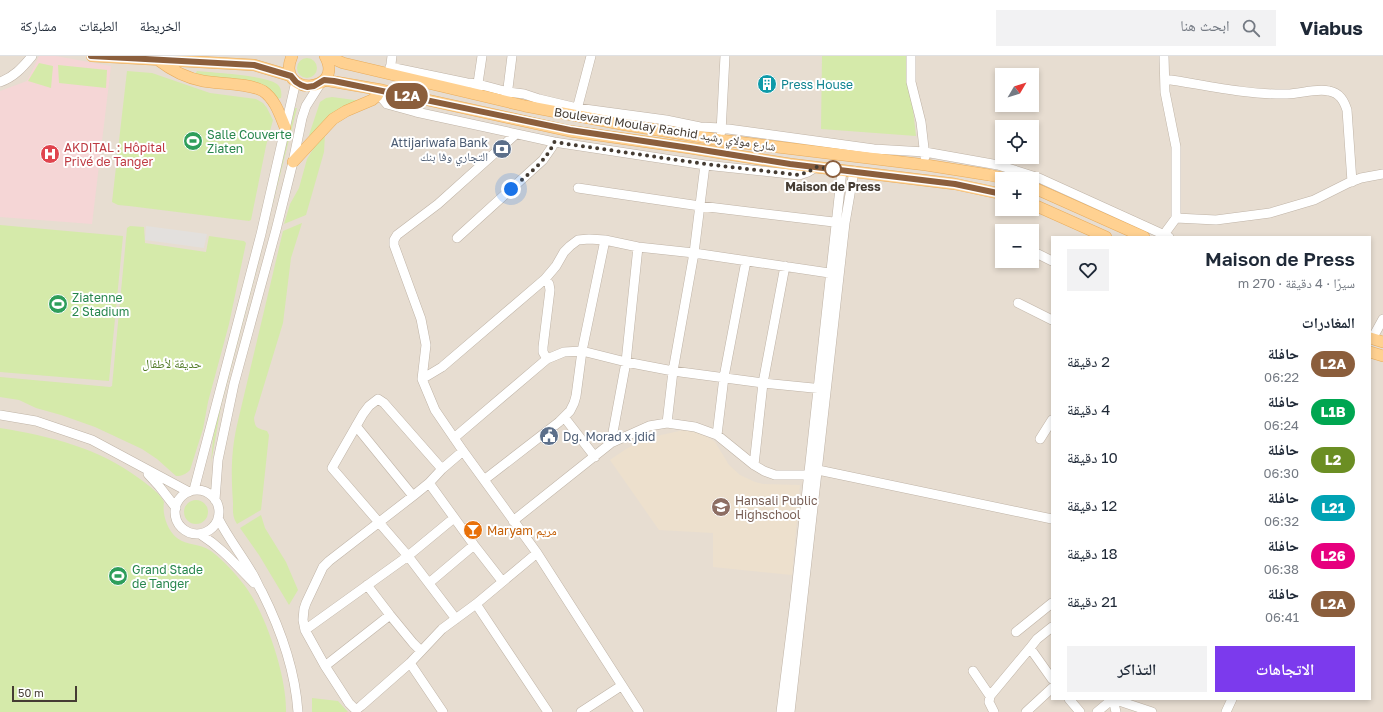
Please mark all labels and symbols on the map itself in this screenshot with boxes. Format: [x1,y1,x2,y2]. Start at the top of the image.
north arrow [995,68,1039,112]
building icon: Press House [756,73,778,95]
place label: Press House [781,77,853,92]
line badge: L2A [384,83,430,109]
street label: Boulevard Moulay Rachid شارع مولاي رشيد [553,104,777,157]
place label: Salle Couverte Ziaten [207,127,292,156]
sports icon: Salle Couverte Ziaten [182,130,204,152]
place label: Attijariwafa Bank التجاري وفا بنك [391,135,488,167]
bank icon: Attijariwafa Bank التجاري وفا بنك [491,138,513,160]
place label: AKDITAL : Hôpital Privé de Tanger [64,140,166,169]
hospital icon: AKDITAL : Hôpital Privé de Tanger [39,143,61,165]
marker: Maison de Press [824,160,842,178]
your location [501,179,521,199]
place label: Maison de Press [785,179,881,194]
place label: Ziatenne 2 Stadium [72,290,129,319]
sports icon: Ziatenne 2 Stadium [47,293,69,315]
park label: حديقة لأطفال [142,356,202,371]
public building icon: Dg. Morad x jdid [538,425,560,447]
place label: Dg. Morad x jdid [563,429,655,444]
place label: Hansali Public Highschool [735,493,818,522]
school or university icon: Hansali Public Highschool [710,496,732,518]
bar icon: Maryam مريم [462,519,484,541]
place label: Maryam مريم [487,523,557,539]
place label: Grand Stade de Tanger [132,562,203,591]
sports icon: Grand Stade de Tanger [107,565,129,587]
scale bar [12,684,77,703]

